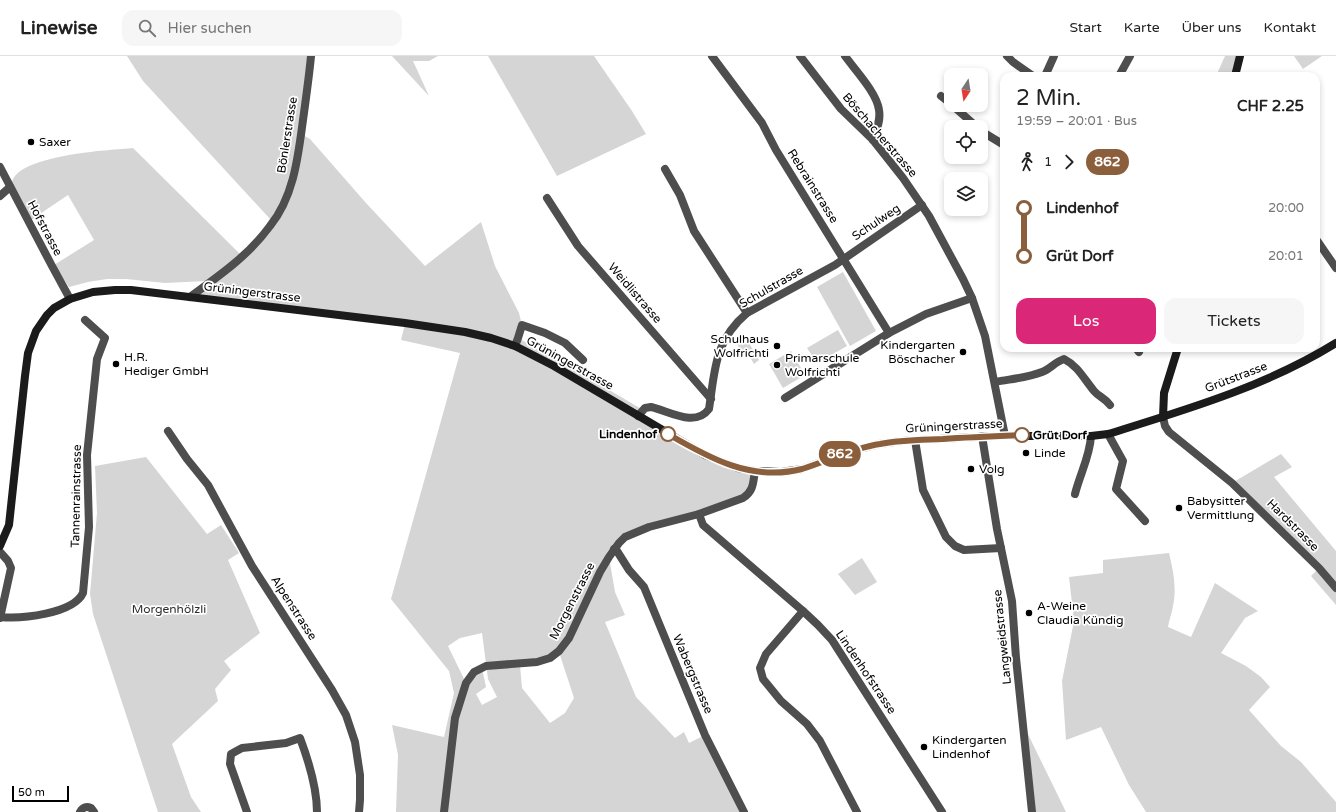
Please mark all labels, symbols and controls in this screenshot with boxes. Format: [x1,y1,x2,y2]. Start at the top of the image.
search box [122,10,402,46]
text: Linewise [20,17,98,39]
icon: search [136,17,158,39]
text: Hier suchen [168,19,252,37]
text: Start [1070,19,1102,36]
text: Karte [1124,19,1160,36]
text: Über uns [1182,19,1242,36]
text: Kontakt [1264,19,1316,36]
north arrow [944,68,988,112]
map controls [944,68,988,216]
text: 2 Min. [1016,85,1081,111]
street label: Böschacherstrasse [840,90,920,180]
street label: Bönlerstrasse [274,96,300,174]
text: CHF 2.25 [1237,97,1304,115]
text: 19:59 – 20:01 · Bus [1016,113,1137,129]
button: locate [944,120,988,164]
place label: Saxer [39,135,71,149]
marker: Saxer [26,137,36,147]
street label: Rebrainstrasse [785,146,841,226]
icon: walk [1016,151,1038,173]
icon: forward [1058,151,1080,173]
text: 862 [1094,153,1121,170]
text: 1 [1044,154,1052,170]
button: layers [944,172,988,216]
street label: Hofstrasse [25,198,66,258]
text: Lindenhof [1046,199,1119,217]
text: 20:00 [1268,200,1304,216]
street label: Schulweg [849,201,903,243]
text: Grüt Dorf [1046,247,1113,265]
text: 20:01 [1268,248,1304,264]
street label: Weidlistrasse [605,260,665,326]
street label: Schulstrasse [737,263,806,311]
street label: Grüningerstrasse [203,279,301,305]
button: Los [1016,298,1156,344]
button: Tickets [1164,298,1304,344]
place label: Schulhaus Wolfrichti [711,332,769,360]
street label: Grüningerstrasse [524,333,616,393]
place label: Kindergarten Böschacher [880,338,955,366]
marker: Schulhaus Wolfrichti [772,341,782,351]
marker: Kindergarten Böschacher [958,347,968,357]
place label: H.R. Hediger GmbH [124,350,209,378]
place label: Primarschule Wolfrichti [785,351,860,379]
marker: H.R. Hediger GmbH [111,359,121,369]
street label: Grütstrasse [1203,359,1269,395]
marker: Primarschule Wolfrichti [772,360,782,370]
street label: Grüningerstrasse [905,416,1003,436]
marker: Lindenhof [660,426,676,442]
place label: Lindenhof [599,427,657,441]
marker: Grüt Dorf [1014,427,1030,443]
place label: Grüt Dorf [1033,428,1087,442]
line badge: 862 [817,441,863,467]
street label: Tannenrainstrasse [68,444,84,548]
text: 862 [827,445,853,462]
place label: Linde [1034,446,1066,460]
marker: Linde [1021,448,1031,458]
place label: Volg [979,462,1005,476]
marker: Volg [966,464,976,474]
place label: Babysitter Vermittlung [1187,494,1254,522]
street label: Hardstrasse [1264,496,1322,554]
marker: Babysitter Vermittlung [1174,503,1184,513]
street label: Morgenstrasse [547,560,598,642]
street label: Alpenstrasse [268,573,320,643]
street label: Langweidstrasse [990,589,1014,685]
place label: A-Weine Claudia Kündig [1037,599,1124,627]
park label: Morgenhölzli [132,602,206,616]
marker: A-Weine Claudia Kündig [1024,608,1034,618]
street label: Lindenhofstrasse [833,627,899,717]
street label: Wabergstrasse [670,632,716,716]
place label: Kindergarten Lindenhof [932,733,1007,761]
marker: Kindergarten Lindenhof [919,742,929,752]
scale bar [12,784,69,803]
text: 50 m [18,786,45,799]

